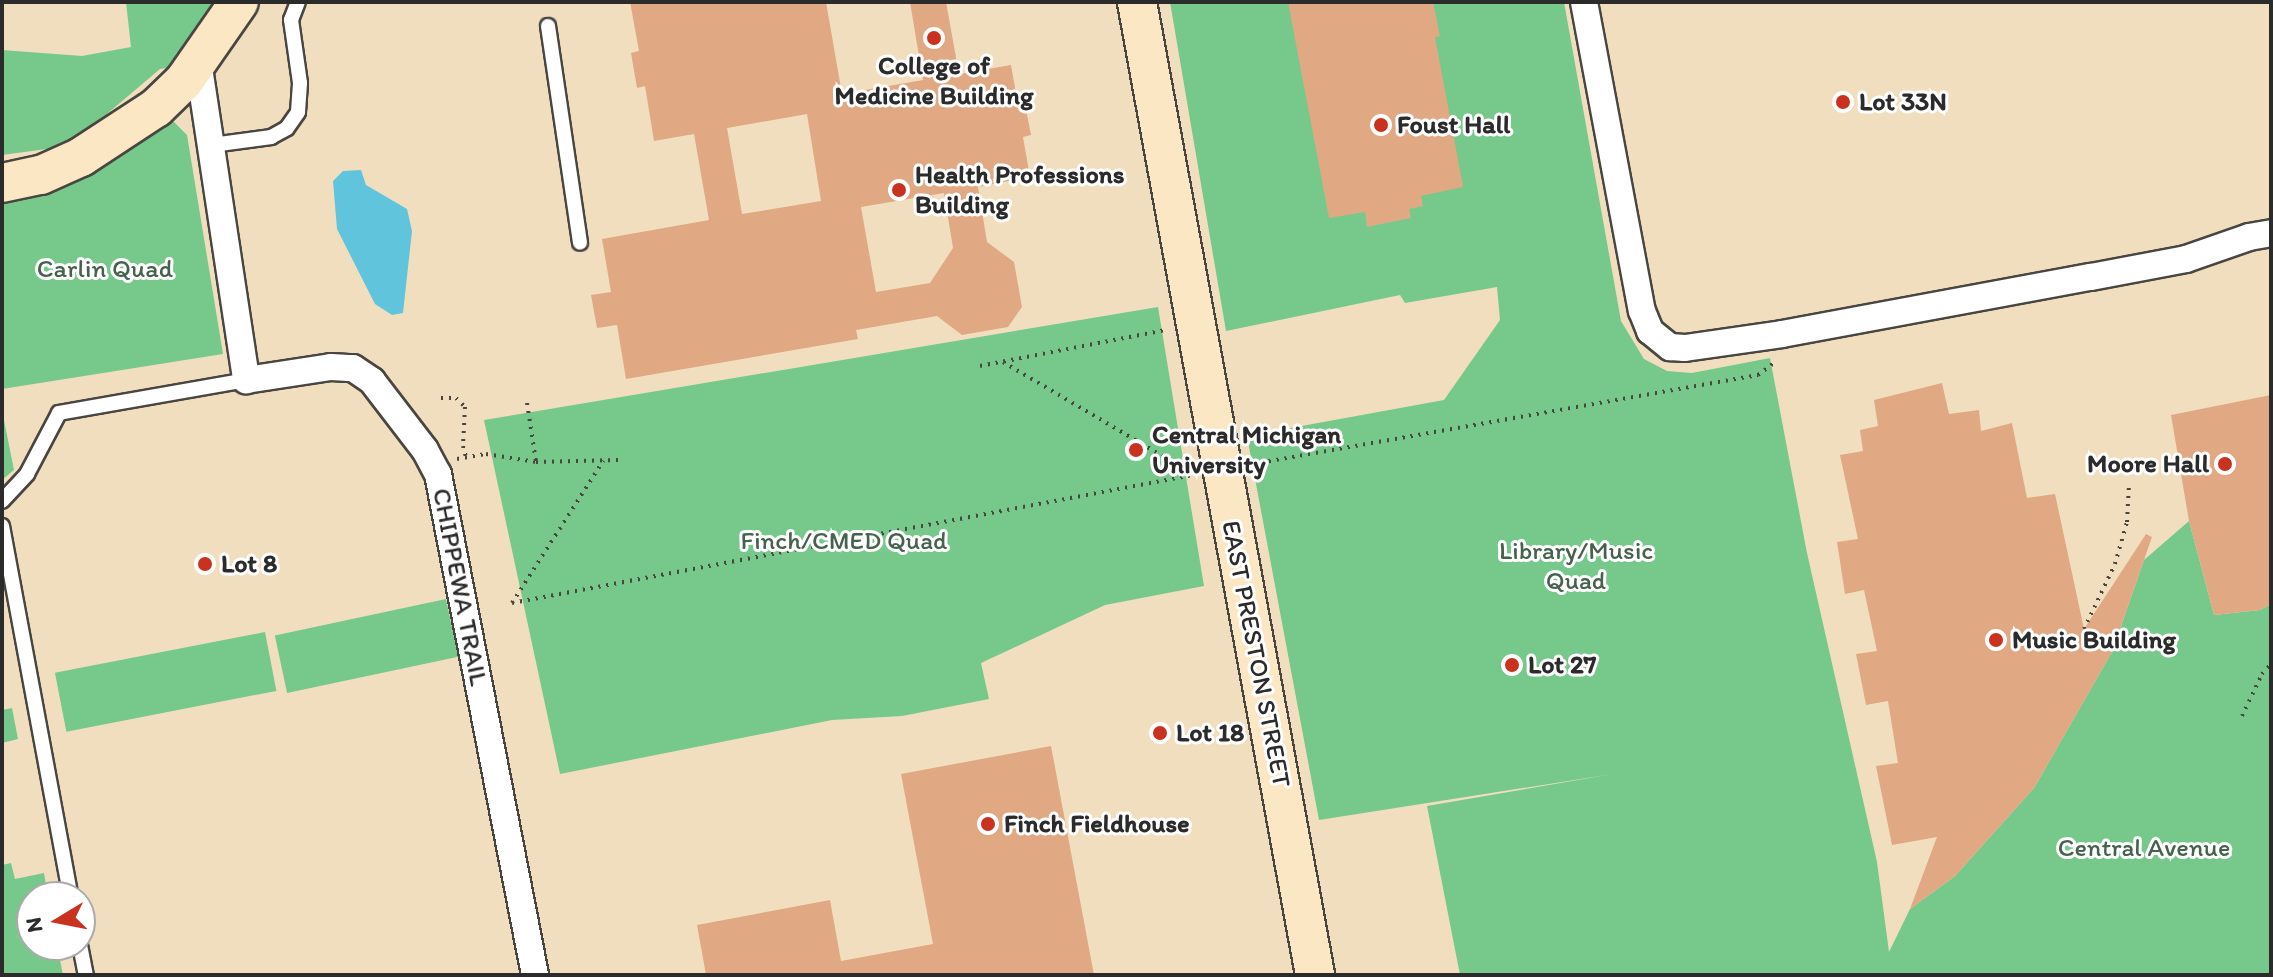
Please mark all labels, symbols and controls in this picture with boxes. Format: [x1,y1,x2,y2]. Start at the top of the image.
marker: College of Medicine Building [925,29,943,47]
place label: College of Medicine Building [834,50,1034,112]
place label: Lot 33N [1859,86,1947,118]
marker: Lot 33N [1834,93,1852,111]
place label: Foust Hall [1397,109,1510,141]
marker: Foust Hall [1372,116,1390,134]
place label: Health Professions Building [915,159,1124,220]
marker: Health Professions Building [890,181,908,199]
park label: Carlin Quad [37,253,173,285]
place label: Central Michigan University [1152,419,1343,480]
marker: Central Michigan University [1127,441,1145,459]
place label: Moore Hall [2087,448,2209,480]
marker: Moore Hall [2216,455,2234,473]
street label: CHIPPEWA TRAIL [426,485,494,689]
street label: EAST PRESTON STREET [1215,518,1297,790]
park label: Finch/CMED Quad [741,525,947,557]
park label: Library/Music Quad [1499,535,1653,596]
place label: Lot 8 [221,548,277,580]
marker: Lot 8 [196,555,214,573]
place label: Music Building [2012,624,2177,656]
marker: Music Building [1987,631,2005,649]
place label: Lot 27 [1528,649,1597,681]
marker: Lot 27 [1503,656,1521,674]
place label: Lot 18 [1176,717,1244,749]
marker: Lot 18 [1151,724,1169,742]
place label: Finch Fieldhouse [1004,808,1189,840]
marker: Finch Fieldhouse [979,815,997,833]
park label: Central Avenue [2058,832,2230,864]
north arrow [16,881,96,961]
text: N [19,915,48,935]

